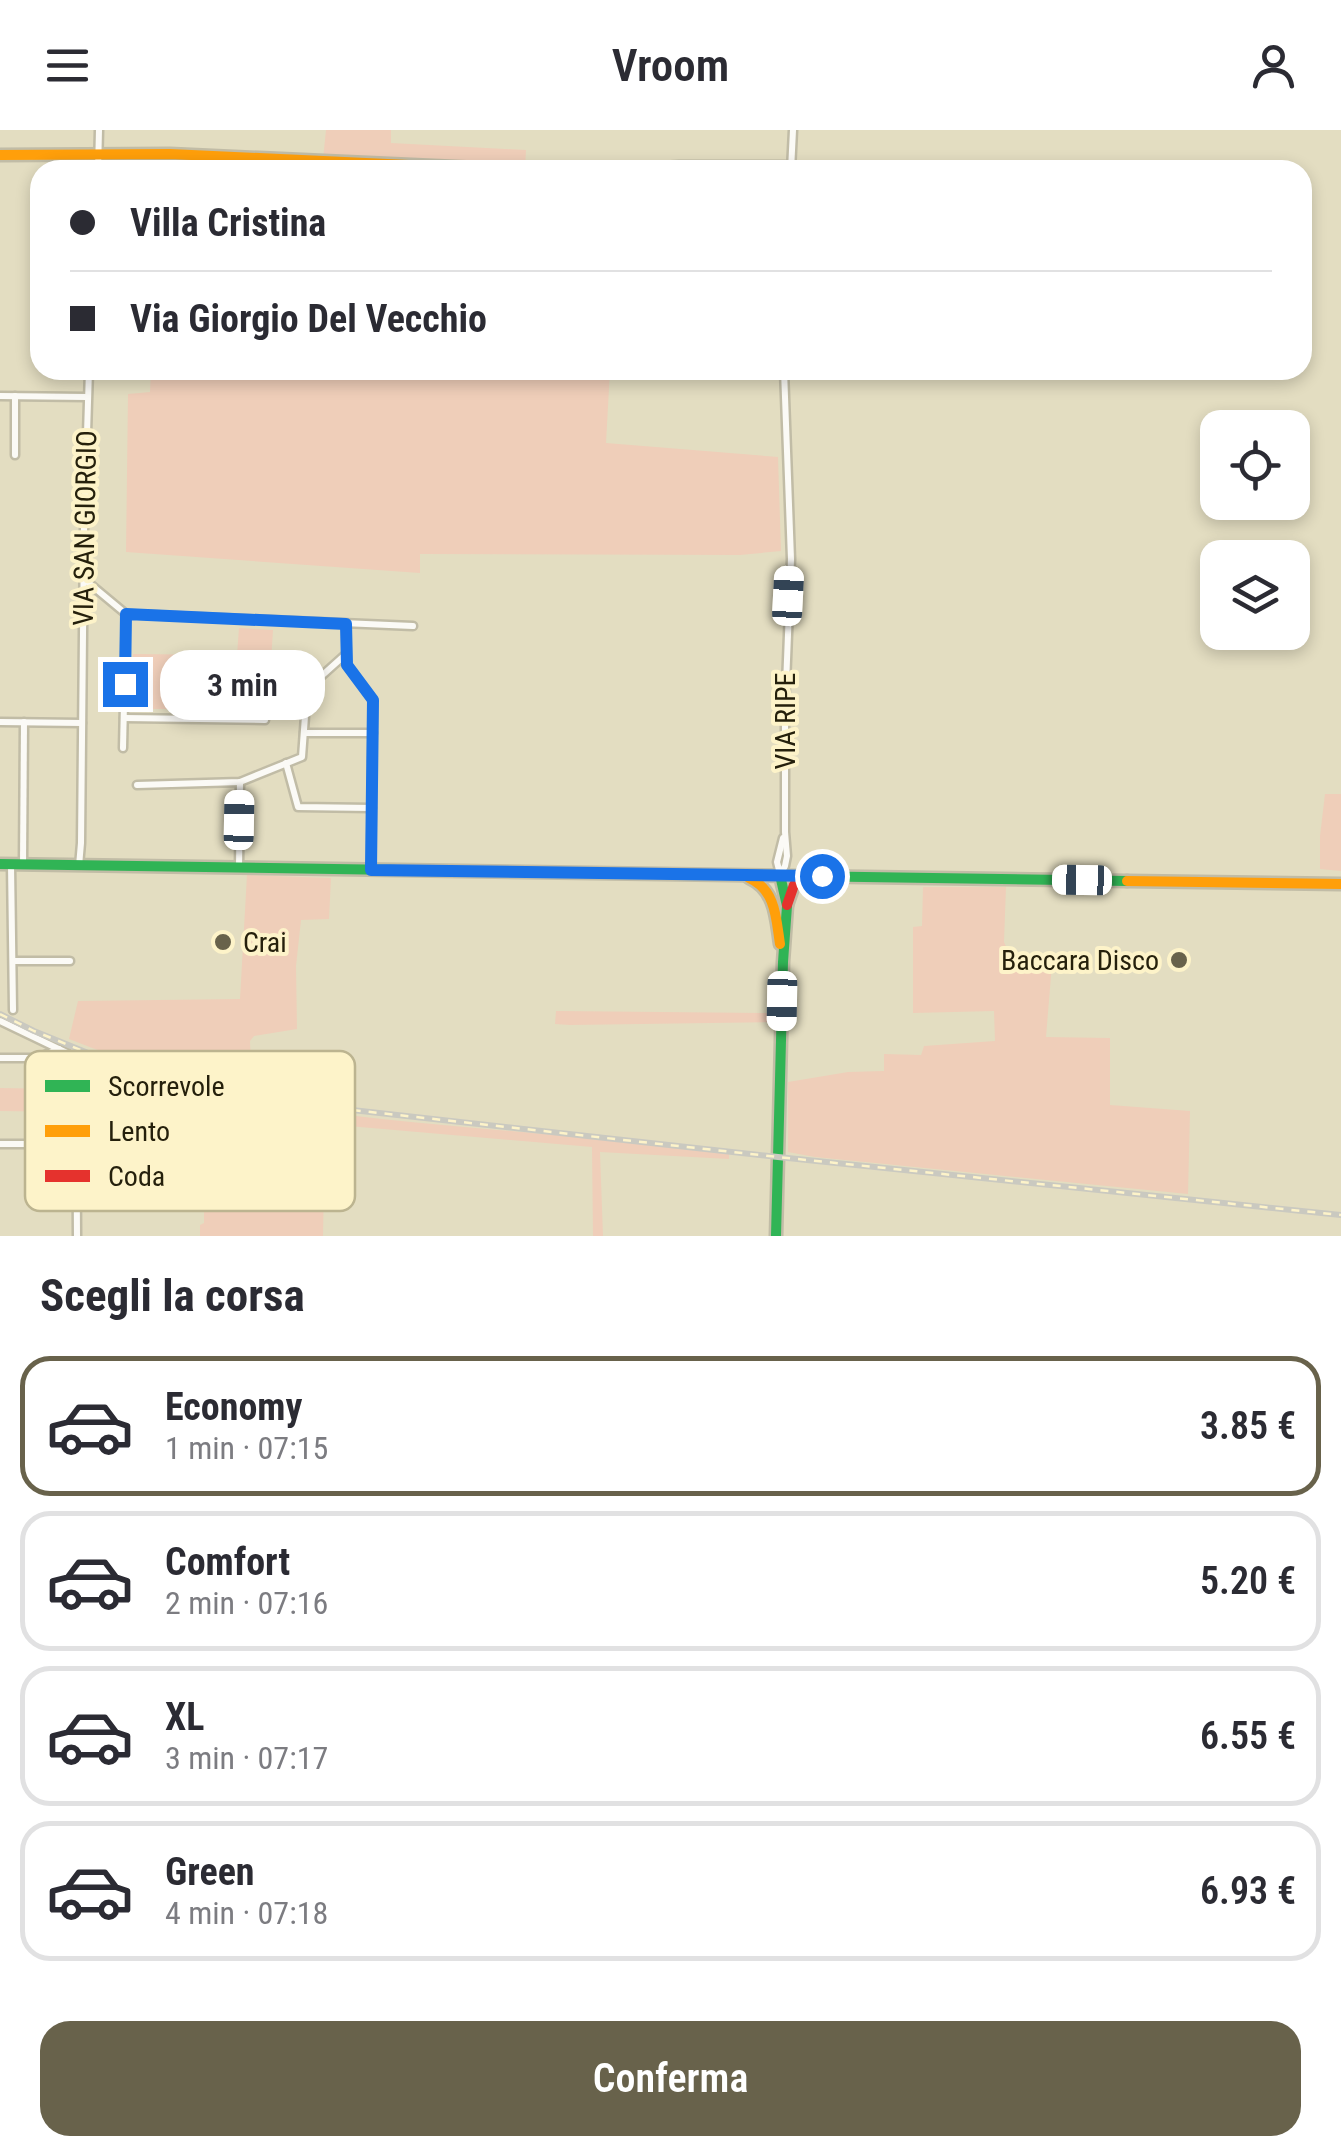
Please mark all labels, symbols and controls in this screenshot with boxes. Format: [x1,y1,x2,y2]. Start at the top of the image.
icon: menu [40,38,95,93]
icon: person [1246,38,1301,93]
text: Vroom [612,39,729,92]
text: Villa Cristina [130,201,326,245]
text: Via Giorgio Del Vecchio [130,297,487,341]
map controls [1200,410,1310,650]
button: locate [1200,410,1310,520]
street label: VIA SAN GIORGIO [67,430,103,626]
button: layers [1200,540,1310,650]
car [771,565,805,627]
callout: 3 min [160,649,325,719]
route end [103,662,148,707]
text: 3 min [207,666,278,704]
street label: VIA RIPE [769,673,802,769]
car [223,790,255,850]
route start [800,854,845,899]
car [1052,864,1112,896]
place label: Crai [243,926,287,959]
marker: Crai [212,931,234,953]
place label: Baccara Disco [1001,944,1159,977]
marker: Baccara Disco [1168,949,1190,971]
car [766,971,798,1031]
legend [25,1051,355,1211]
text: Scorrevole [108,1070,225,1103]
text: Lento [108,1115,170,1148]
text: Coda [108,1160,165,1193]
text: Scegli la corsa [40,1269,305,1322]
icon: car [45,1381,135,1471]
text: Economy [165,1385,302,1429]
text: 3.85 € [1200,1404,1296,1448]
text: 1 min · 07:15 [165,1429,328,1467]
icon: car [45,1536,135,1626]
text: Comfort [165,1540,290,1584]
text: 5.20 € [1200,1559,1296,1603]
text: 2 min · 07:16 [165,1584,328,1622]
icon: car [45,1691,135,1781]
text: XL [165,1695,204,1739]
text: 6.55 € [1200,1714,1296,1758]
text: 3 min · 07:17 [165,1739,328,1777]
icon: car [45,1846,135,1936]
text: Green [165,1850,255,1894]
text: 6.93 € [1200,1869,1296,1913]
text: 4 min · 07:18 [165,1894,328,1932]
button: Conferma [40,2021,1301,2136]

